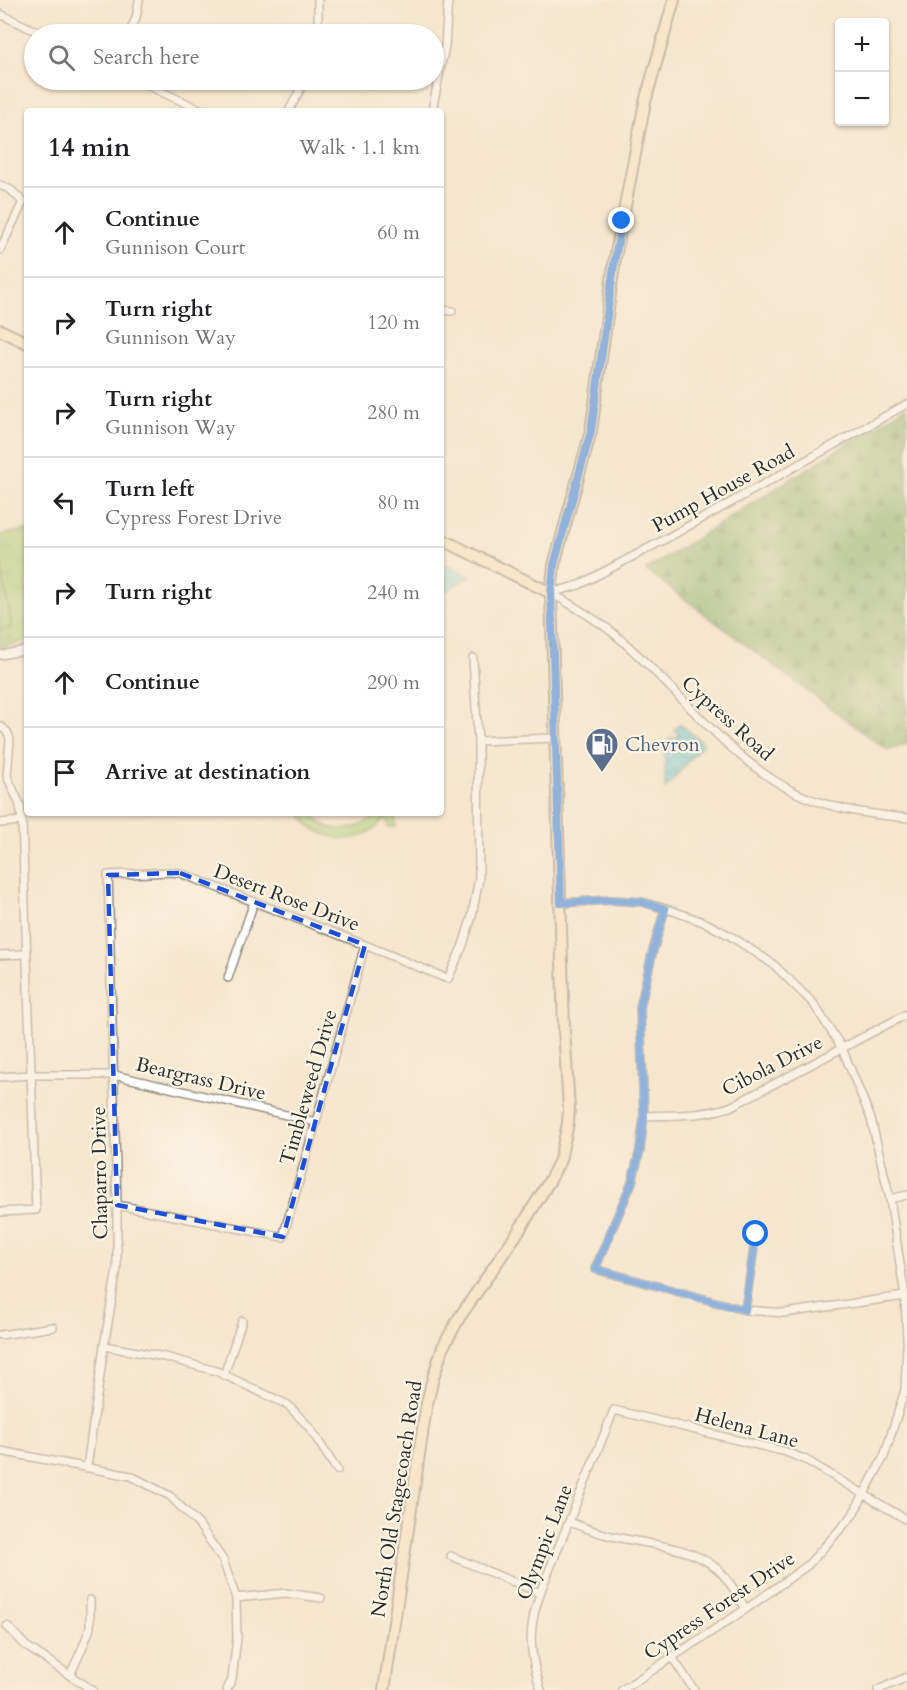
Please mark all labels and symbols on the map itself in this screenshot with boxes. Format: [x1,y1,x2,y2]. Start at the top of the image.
route end [608,207,634,233]
street label: Pump House Road [647,438,800,539]
street label: Cypress Road [676,670,780,767]
fuel station icon: Chevron [584,726,620,773]
place label: Chevron [625,731,701,758]
street label: Desert Rose Drive [210,857,364,938]
street label: Timbleweed Drive [273,1006,344,1168]
street label: Cibola Drive [717,1028,827,1102]
street label: Beargrass Drive [133,1050,269,1107]
street label: Chaparro Drive [85,1106,114,1240]
route start [742,1220,768,1246]
street label: North Old Stagecoach Road [364,1378,429,1619]
street label: Helena Lane [692,1401,802,1454]
street label: Olympic Lane [510,1480,579,1604]
street label: Cypress Forest Drive [638,1545,800,1666]

